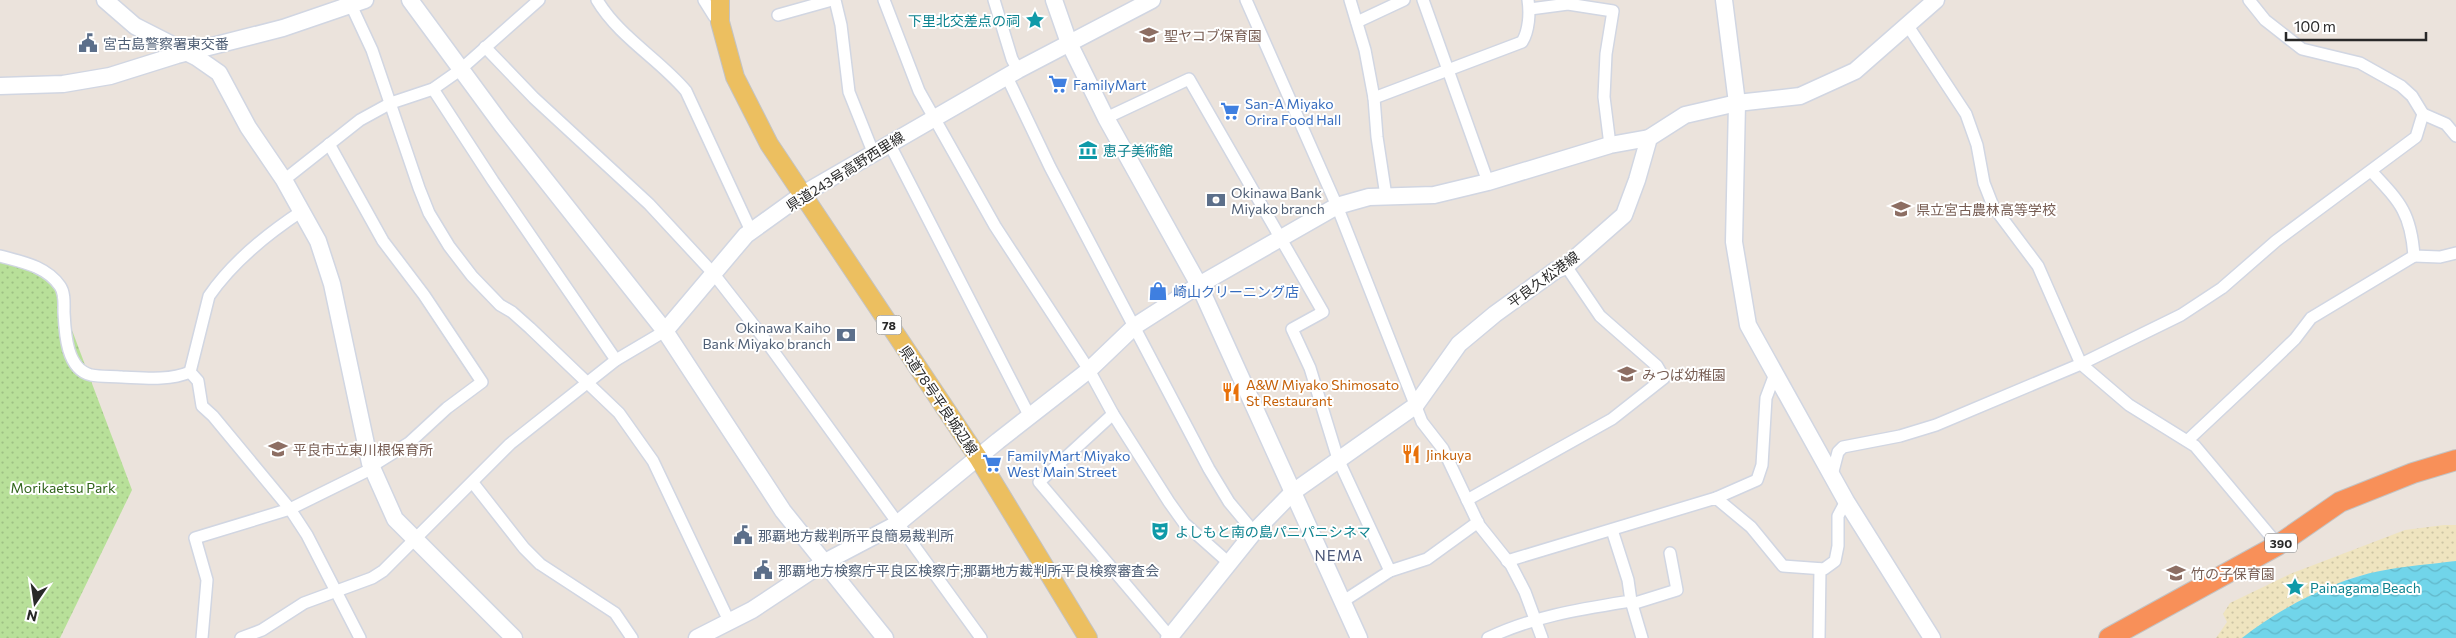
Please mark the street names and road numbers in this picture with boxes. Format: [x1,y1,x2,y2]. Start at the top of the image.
street label: 県道243号高野西里線 [783,128,907,214]
street label: 平良久松港線 [1504,247,1582,311]
road number: 78 [876,316,902,334]
street label: 県道78号平良城辺線 [896,342,982,458]
road number: 390 [2265,534,2297,552]

